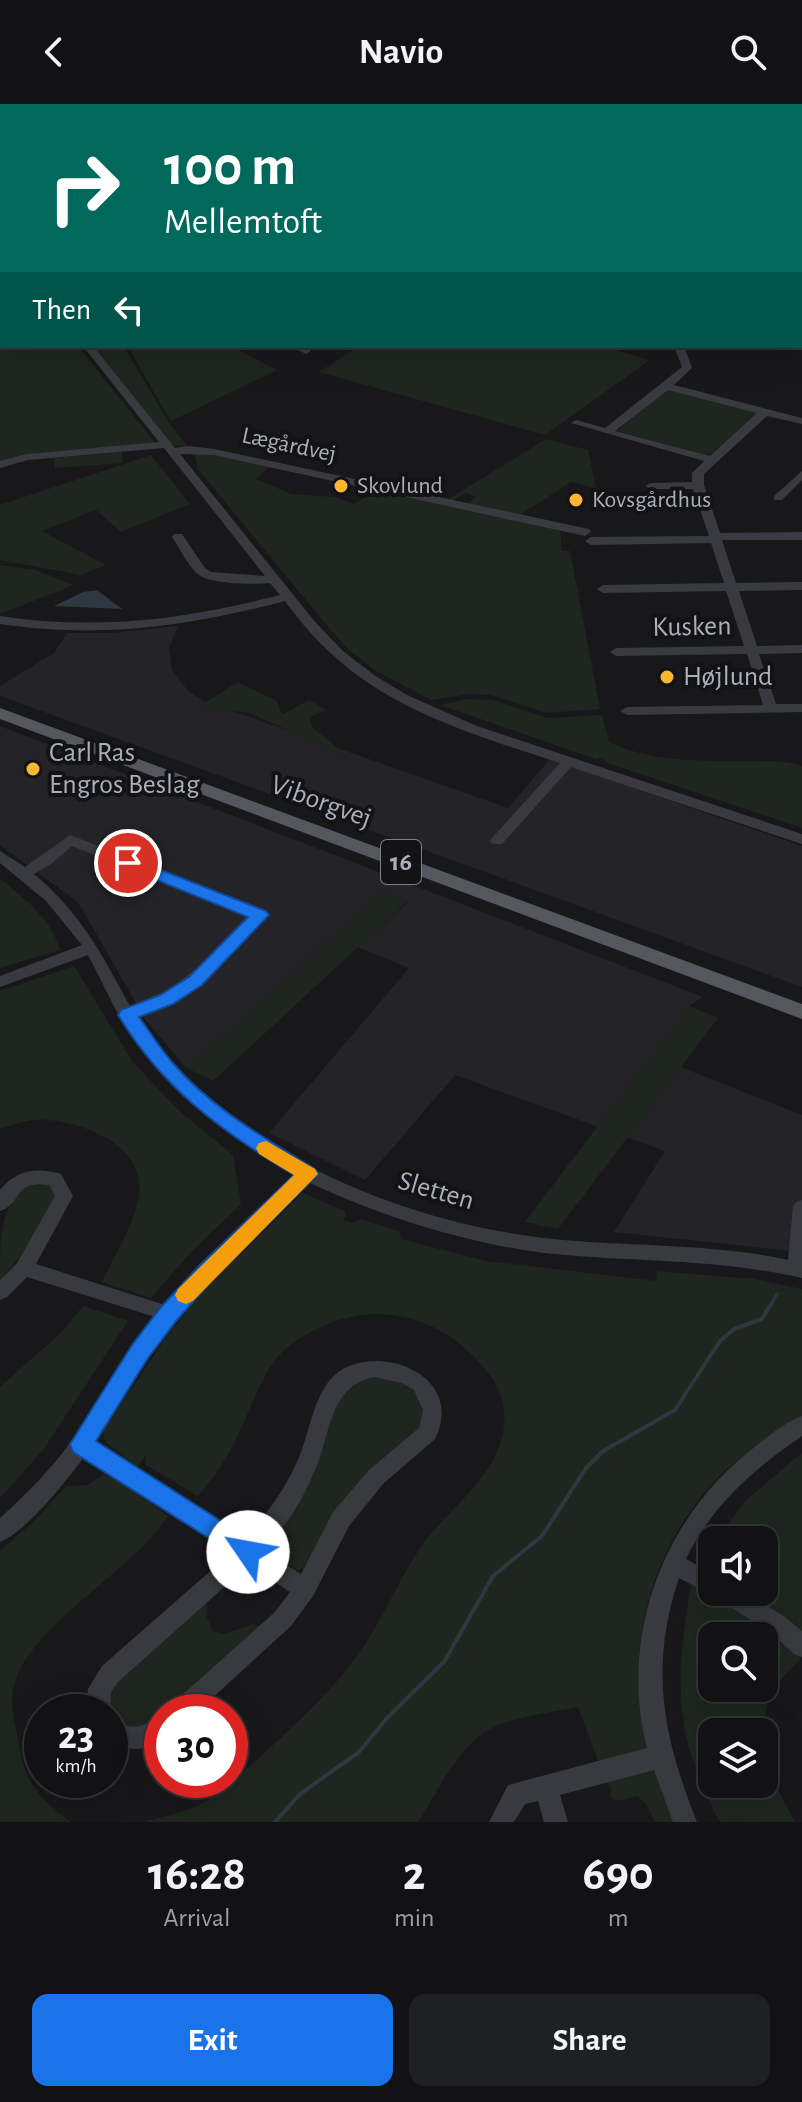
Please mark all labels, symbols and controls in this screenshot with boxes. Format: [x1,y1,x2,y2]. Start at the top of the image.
icon: back [32,30,76,74]
icon: search [726,30,770,74]
text: Navio [359,34,443,70]
icon: right [32,136,136,240]
text: 100 m [164,139,296,195]
text: Mellemtoft [164,204,322,240]
icon: left [107,288,151,332]
text: Then [32,295,91,325]
street label: Lægårdvej [240,423,338,467]
place label: Skovlund [357,474,443,498]
marker: Skovlund [332,477,350,495]
place label: Kovsgårdhus [592,488,711,512]
marker: Kovsgårdhus [567,491,585,509]
street label: Kusken [652,612,732,642]
place label: Højlund [683,663,773,691]
marker: Højlund [658,668,676,686]
place label: Carl Ras Engros Beslag [49,739,200,799]
marker: Carl Ras Engros Beslag [24,760,42,778]
street label: Viborgvej [267,771,375,833]
pin [94,829,162,897]
road number: 16 [381,840,421,884]
icon: arrive [106,841,150,885]
street label: Sletten [395,1167,477,1215]
position arrow [206,1510,290,1594]
map controls [698,1526,778,1798]
button: sound [698,1526,778,1606]
button: search [698,1622,778,1702]
speed limit sign: 30 [144,1694,248,1798]
text: 23 [58,1716,94,1756]
button: layers [698,1718,778,1798]
text: km/h [55,1756,97,1776]
text: 16:28 [148,1851,246,1899]
text: 2 [403,1851,425,1899]
text: 690 [582,1851,654,1899]
text: Arrival [164,1905,230,1931]
text: min [394,1905,434,1931]
text: m [608,1905,629,1931]
button: Exit [32,1994,393,2086]
button: Share [409,1994,770,2086]

